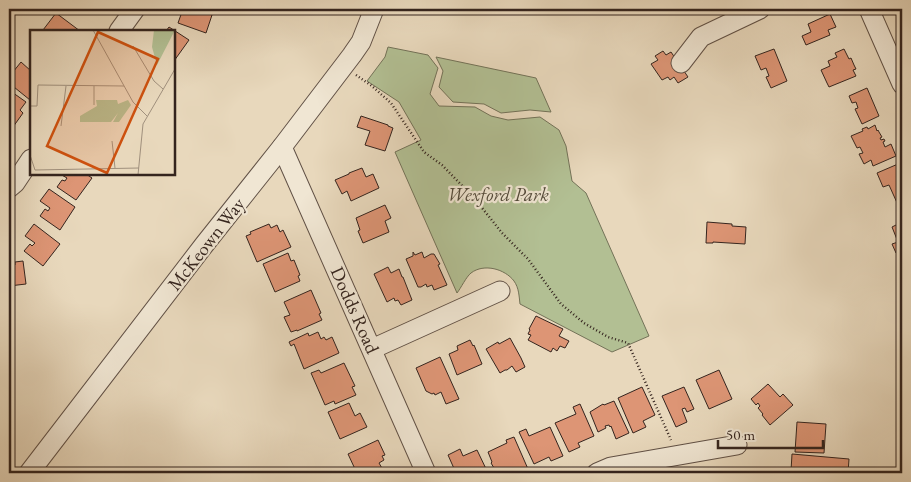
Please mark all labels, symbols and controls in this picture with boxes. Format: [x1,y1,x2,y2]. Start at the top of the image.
inset map [30,30,175,175]
park label: Wexford Park [447,182,549,207]
street label: McKeown Way [162,192,251,296]
street label: Dodds Road [325,263,385,358]
scale bar [718,417,824,449]
text: 50 m [726,425,755,444]

